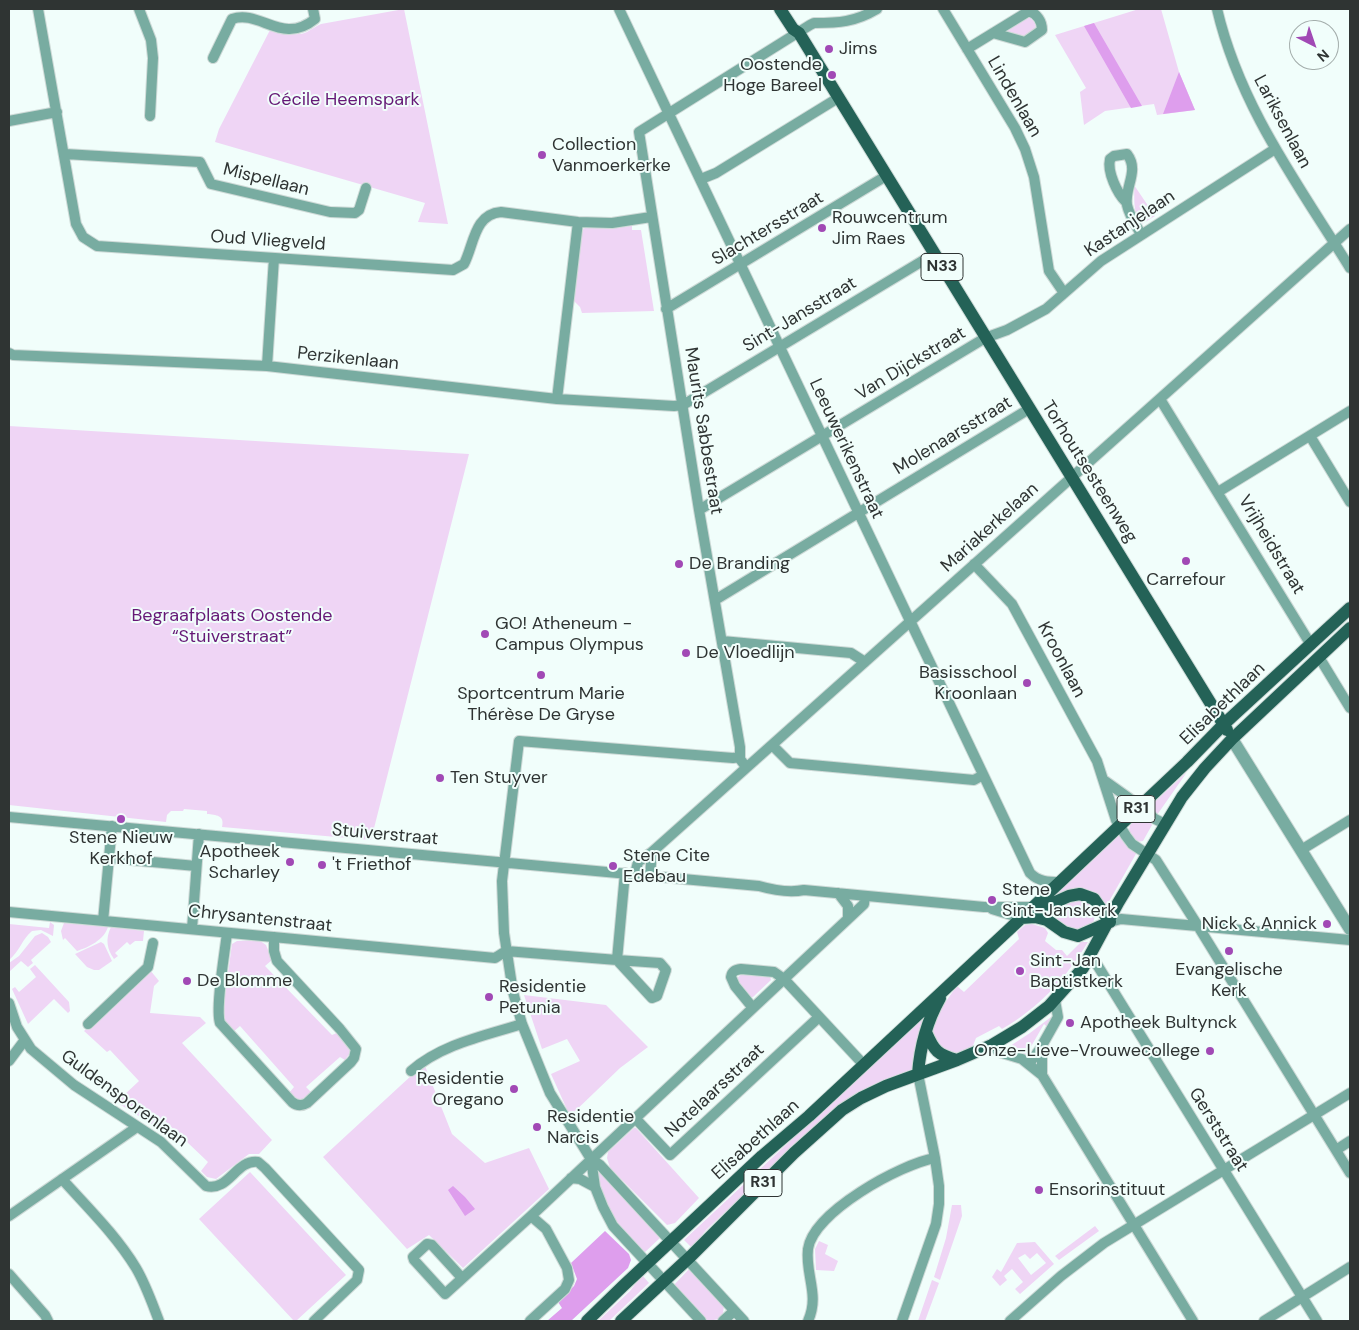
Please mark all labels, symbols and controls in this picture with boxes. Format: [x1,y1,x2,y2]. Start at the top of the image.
north arrow [1289,20,1339,70]
place label: Jims [839,38,877,60]
marker: Jims [823,43,835,55]
text: N [1313,45,1333,66]
street label: Lindenlaan [982,53,1046,141]
place label: Oostende Hoge Bareel [723,54,822,96]
marker: Oostende Hoge Bareel [826,69,838,81]
street label: Lariksenlaan [1248,72,1316,172]
park label: Cécile Heemspark [268,89,420,111]
place label: Collection Vanmoerkerke [552,134,671,176]
marker: Collection Vanmoerkerke [536,149,548,161]
street label: Mispellaan [221,159,311,201]
street label: Kastanjelaan [1081,186,1179,262]
street label: Slachtersstraat [708,187,828,271]
place label: Rouwcentrum Jim Raes [832,207,947,250]
marker: Rouwcentrum Jim Raes [816,222,828,234]
street label: Oud Vliegveld [210,226,326,256]
road number: N33 [921,253,963,280]
street label: Sint-Jansstraat [739,273,861,357]
street label: Van Dijckstraat [852,323,970,405]
street label: Perzikenlaan [296,343,400,375]
street label: Maurits Sabbestraat [679,346,727,516]
street label: Leeuwerikenstraat [804,375,888,523]
street label: Molenaarsstraat [890,392,1016,480]
street label: Torhoutsesteenweg [1037,397,1141,547]
street label: Mariakerkelaan [937,479,1043,577]
street label: Vrijheidstraat [1233,492,1309,598]
place label: De Branding [689,553,790,575]
marker: Carrefour [1180,555,1192,567]
marker: De Branding [673,558,685,570]
place label: Carrefour [1146,569,1226,591]
park label: Begraafplaats Oostende “Stuiverstraat” [131,605,333,648]
place label: GO! Atheneum - Campus Olympus [495,613,644,656]
street label: Kroonlaan [1032,619,1090,701]
marker: GO! Atheneum - Campus Olympus [479,628,491,640]
place label: De Vloedlijn [696,642,795,664]
marker: De Vloedlijn [680,647,692,659]
street label: Elisabethlaan [1176,658,1270,750]
place label: Basisschool Kroonlaan [919,662,1017,704]
marker: Sportcentrum Marie Thérèse De Gryse [535,669,547,681]
marker: Basisschool Kroonlaan [1021,677,1033,689]
place label: Sportcentrum Marie Thérèse De Gryse [457,683,625,726]
place label: Ten Stuyver [450,767,548,789]
marker: Ten Stuyver [434,772,446,784]
road number: R31 [1117,796,1155,822]
marker: Stene Nieuw Kerkhof [115,813,127,825]
street label: Stuiverstraat [331,820,439,850]
place label: Stene Nieuw Kerkhof [69,827,173,870]
place label: Apotheek Scharley [200,841,280,884]
place label: Stene Cite Edebau [623,845,710,888]
place label: 't Friethof [332,854,411,876]
marker: Apotheek Scharley [284,856,296,868]
marker: 't Friethof [316,859,328,871]
marker: Stene Cite Edebau [607,860,619,872]
place label: Stene Sint-Janskerk [1002,879,1116,922]
marker: Stene Sint-Janskerk [986,894,998,906]
street label: Chrysantenstraat [187,901,333,937]
place label: Nick & Annick [1202,913,1317,935]
marker: Nick & Annick [1321,918,1333,930]
marker: Evangelische Kerk [1223,945,1235,957]
place label: Sint-Jan Baptistkerk [1030,950,1123,992]
place label: Evangelische Kerk [1175,959,1283,1002]
marker: Sint-Jan Baptistkerk [1014,965,1026,977]
place label: De Blomme [197,970,292,992]
marker: De Blomme [181,975,193,987]
place label: Residentie Petunia [499,976,586,1019]
marker: Residentie Petunia [483,991,495,1003]
place label: Apotheek Bultynck [1080,1012,1237,1034]
marker: Apotheek Bultynck [1064,1017,1076,1029]
street label: Notelaarsstraat [661,1040,769,1142]
place label: Onze-Lieve-Vrouwecollege [974,1040,1200,1062]
marker: Onze-Lieve-Vrouwecollege [1204,1045,1216,1057]
street label: Guldensporenlaan [56,1046,192,1152]
place label: Residentie Oregano [417,1068,504,1110]
marker: Residentie Oregano [508,1083,520,1095]
street label: Gerststraat [1184,1084,1252,1176]
street label: Elisabethlaan [708,1095,804,1185]
place label: Residentie Narcis [547,1106,634,1148]
marker: Residentie Narcis [531,1121,543,1133]
road number: R31 [744,1170,782,1196]
place label: Ensorinstituut [1049,1179,1165,1201]
marker: Ensorinstituut [1033,1184,1045,1196]

